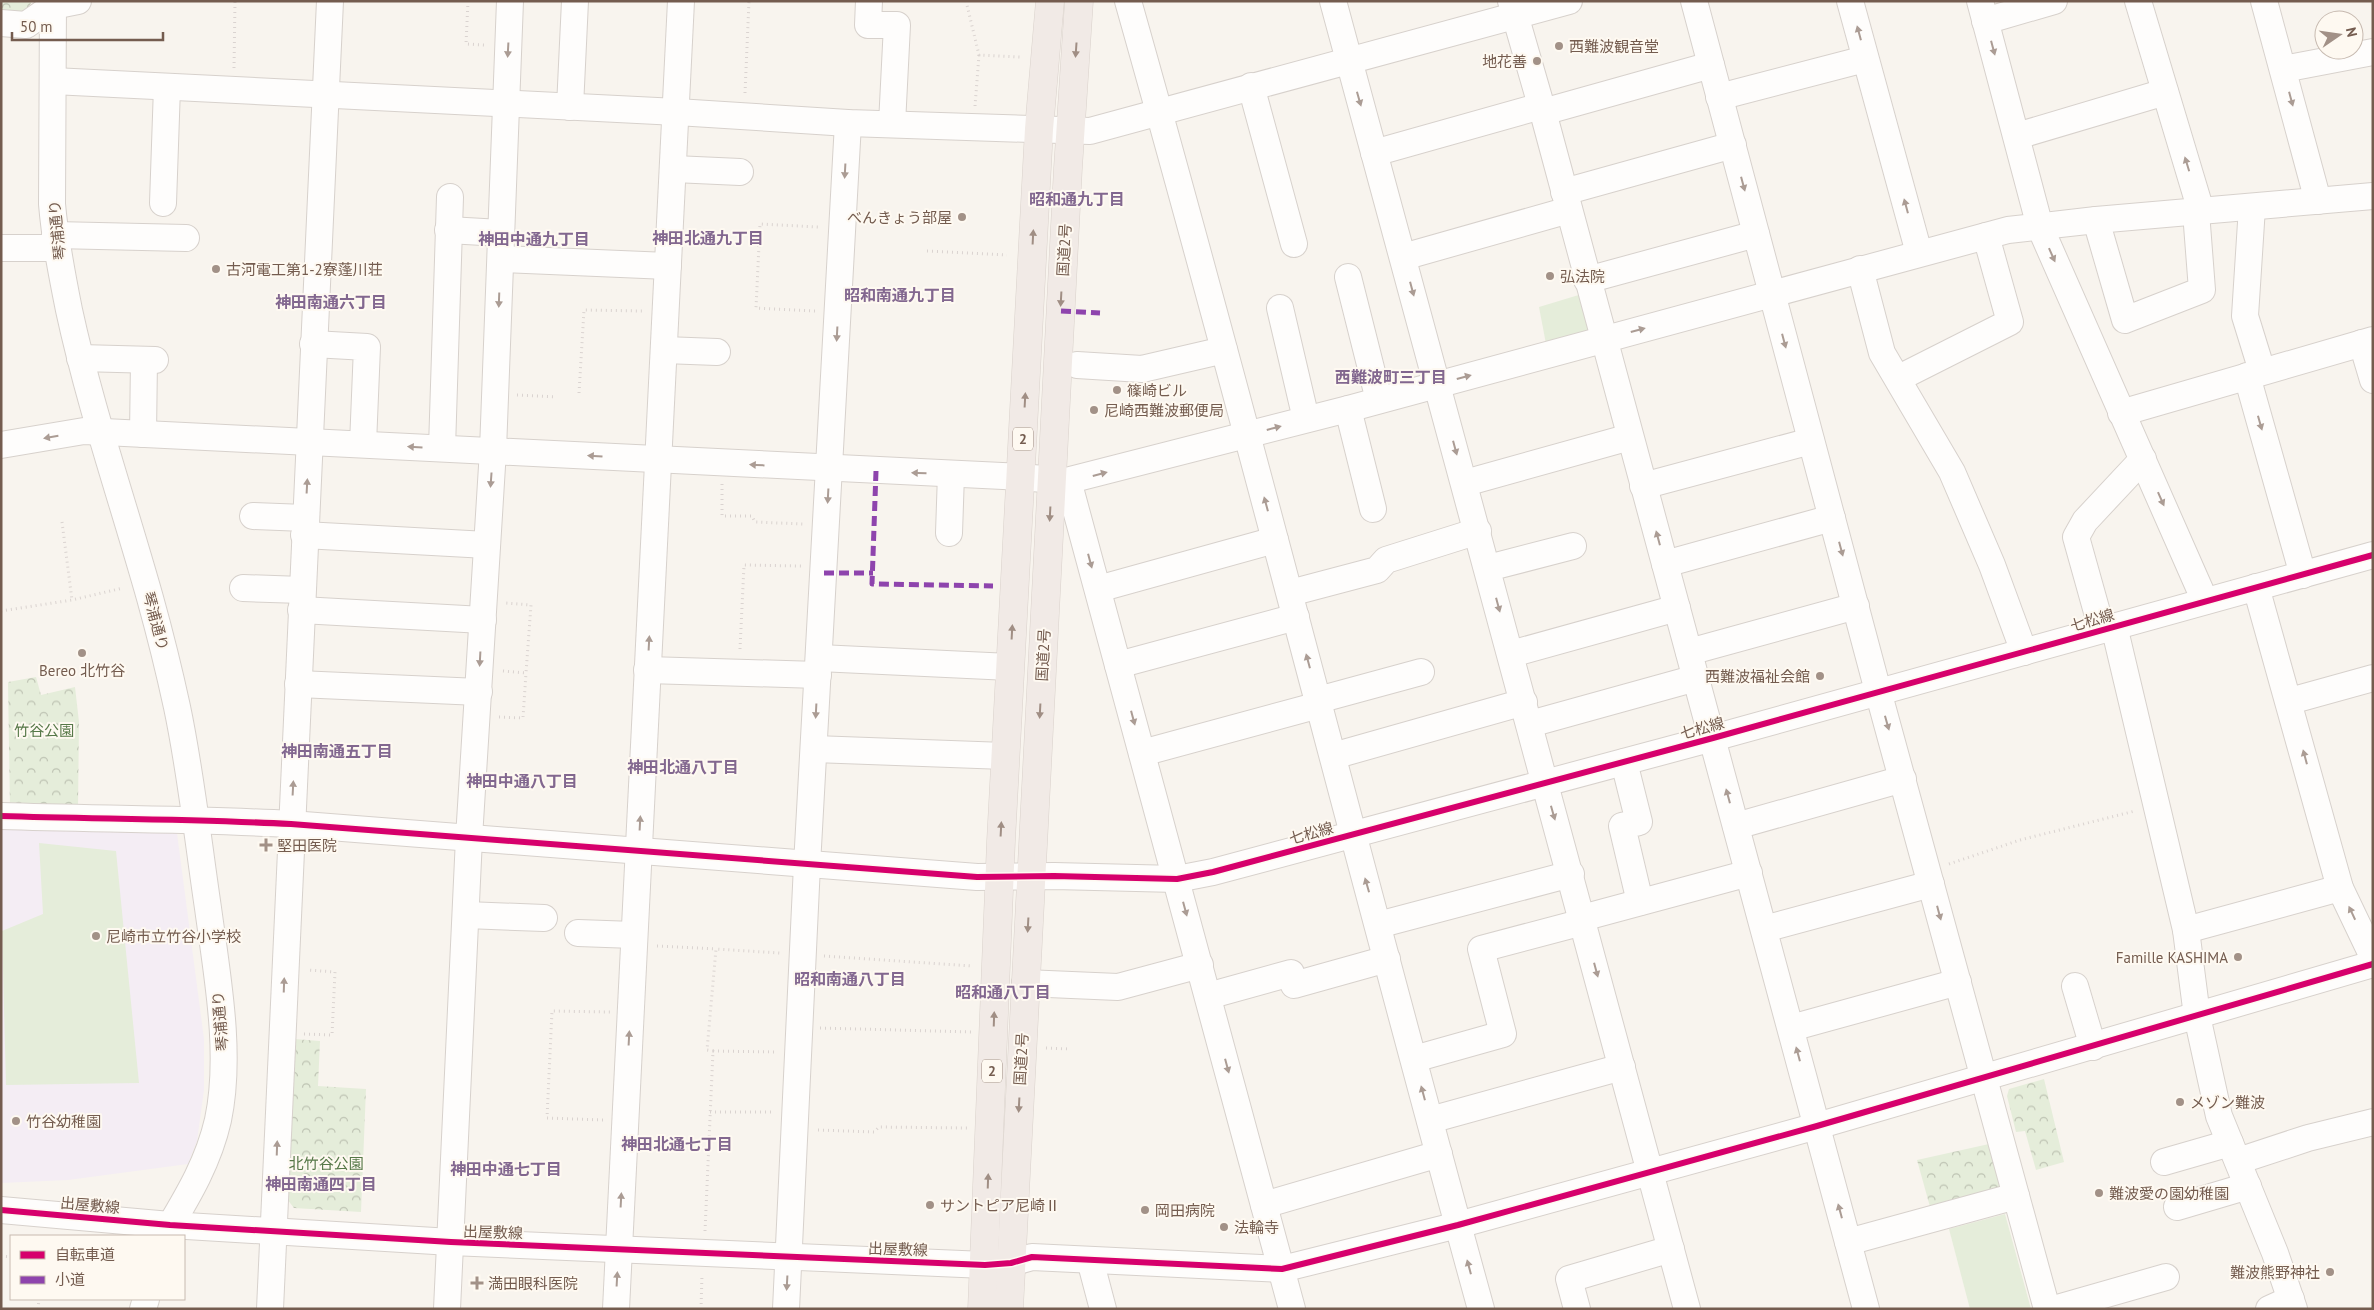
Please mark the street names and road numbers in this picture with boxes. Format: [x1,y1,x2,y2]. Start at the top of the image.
street label: 琴浦通り [44,199,70,261]
street label: 国道2号 [1053,223,1075,277]
road number: 2 [1013,428,1033,450]
street label: 琴浦通り [139,590,173,652]
street label: 七松線 [2068,605,2116,635]
street label: 国道2号 [1032,628,1054,682]
street label: 七松線 [1678,713,1726,743]
street label: 七松線 [1287,818,1335,848]
street label: 琴浦通り [208,990,232,1052]
street label: 国道2号 [1010,1032,1032,1086]
road number: 2 [982,1060,1002,1082]
street label: 出屋敷線 [59,1193,121,1217]
street label: 出屋敷線 [463,1221,523,1243]
street label: 出屋敷線 [868,1238,928,1260]

